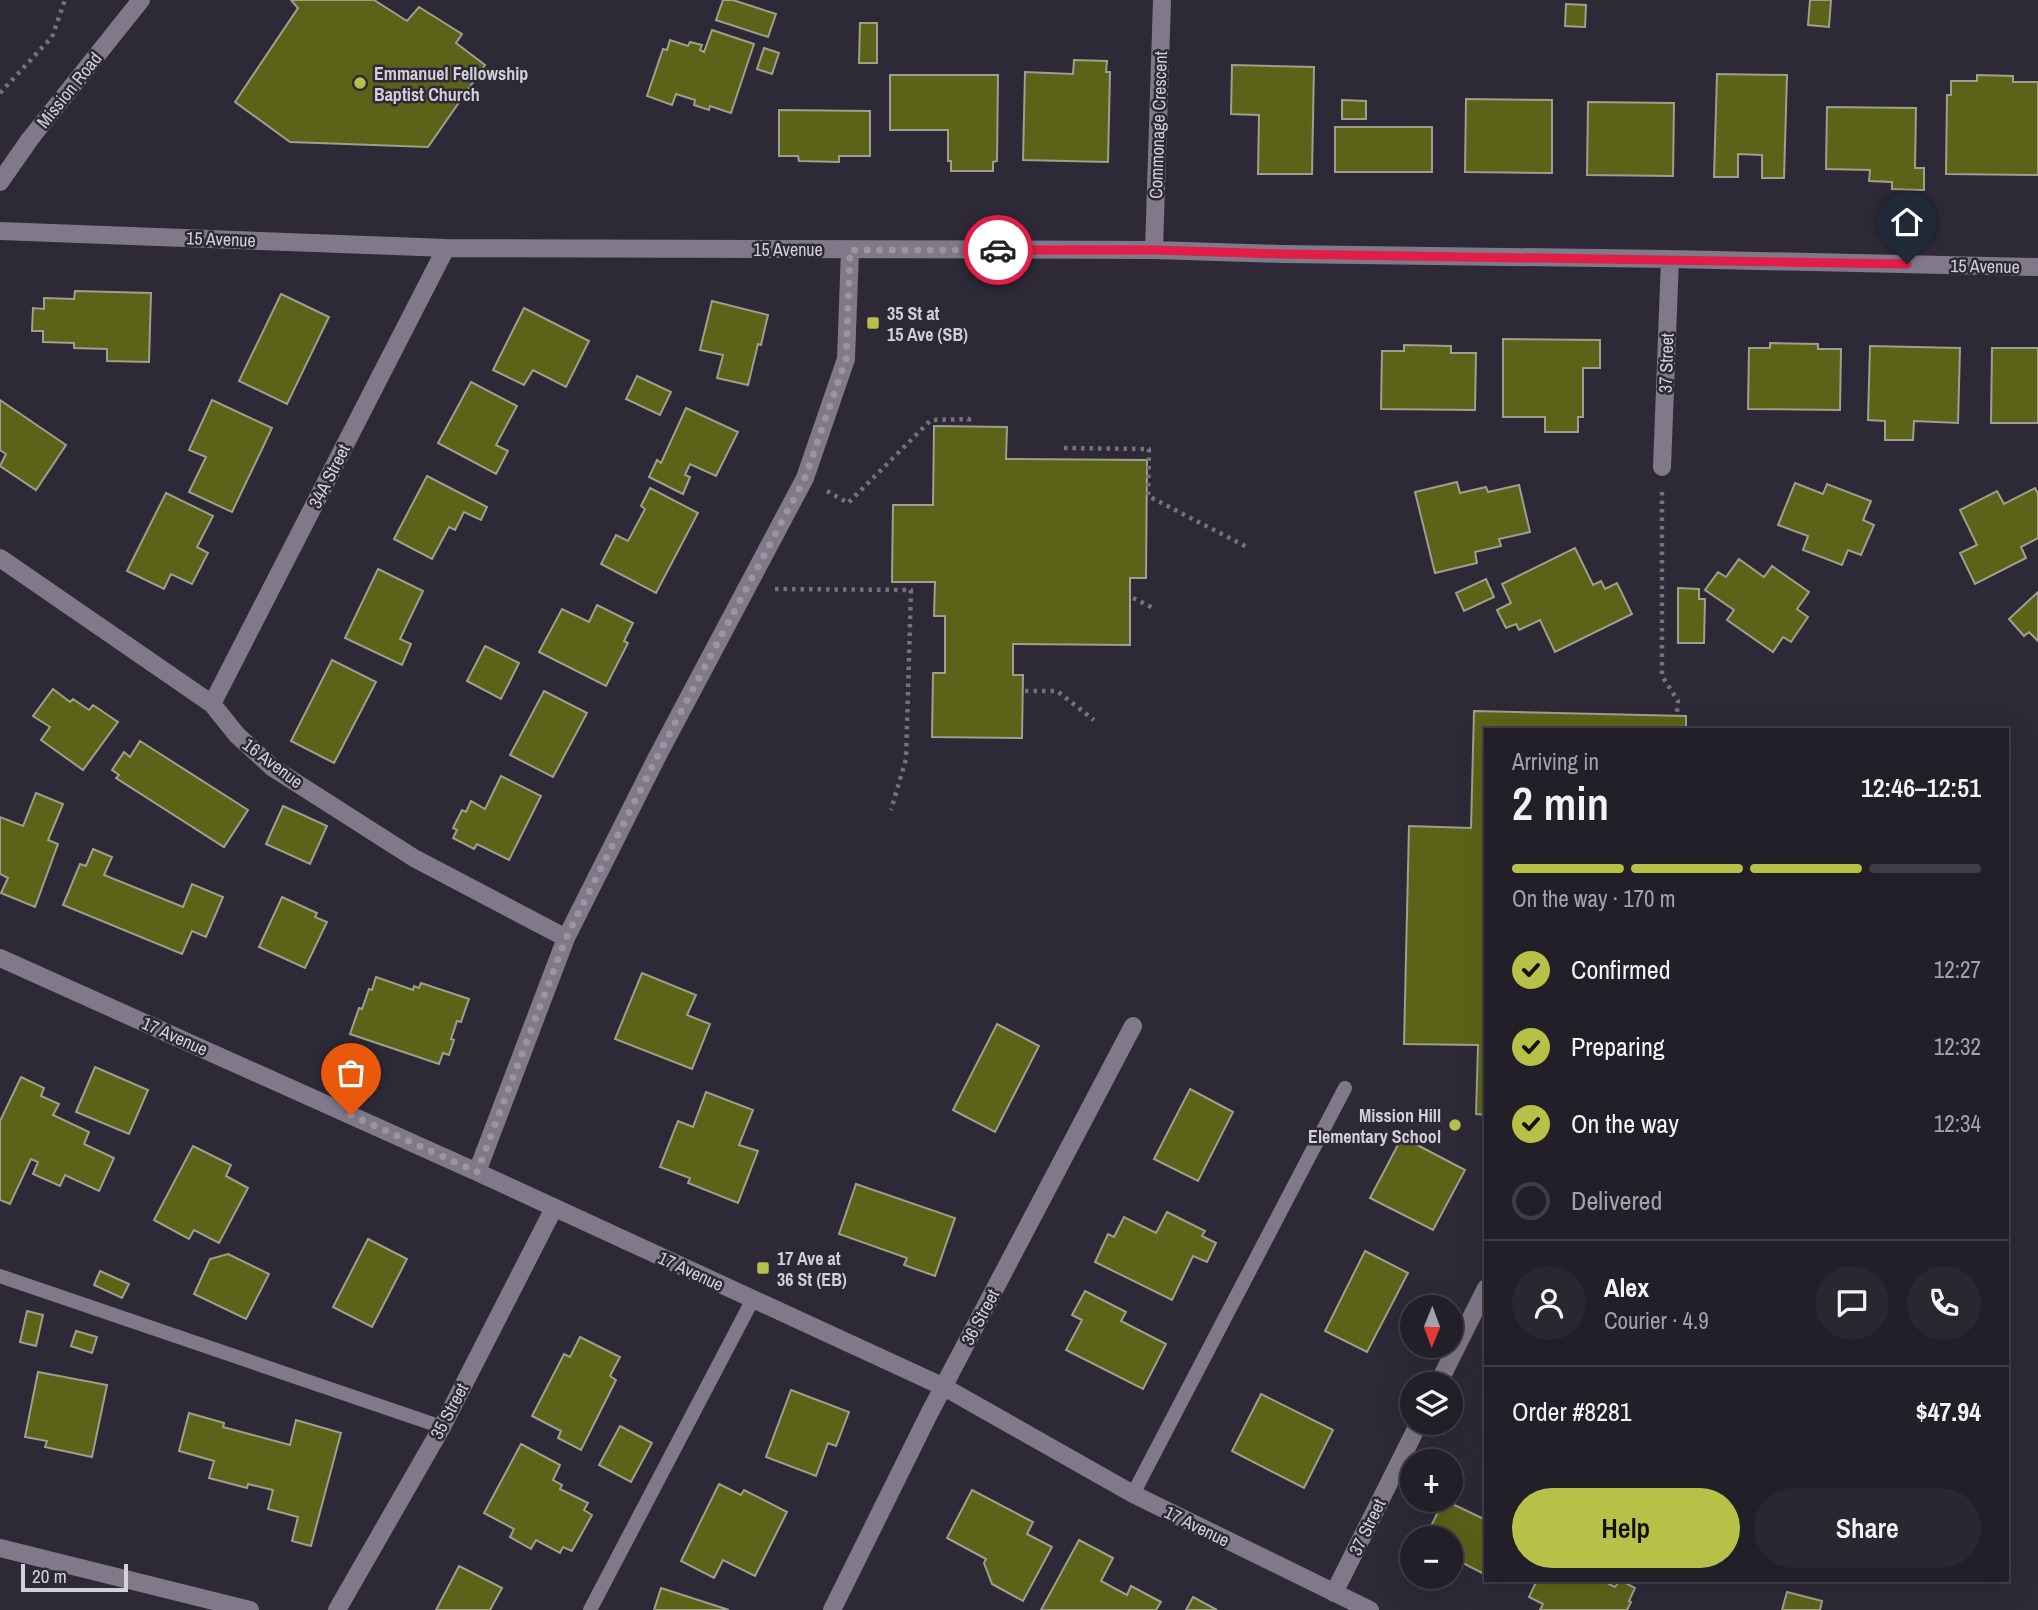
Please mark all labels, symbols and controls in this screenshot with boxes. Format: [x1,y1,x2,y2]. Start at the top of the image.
street label: Mission Road [31,47,107,133]
street label: Commonage Crescent [1143,51,1173,199]
place label: Emmanuel Fellowship Baptist Church [374,61,528,107]
marker: Emmanuel Fellowship Baptist Church [352,75,368,91]
pin [1877,192,1937,264]
icon: home [1888,203,1926,241]
courier [963,215,1033,285]
street label: 15 Avenue [186,225,256,253]
icon: car [979,231,1017,269]
street label: 15 Avenue [753,237,823,262]
street label: 15 Avenue [1950,253,2020,279]
place label: 35 St at 15 Ave (SB) [887,301,968,347]
marker: 35 St at 15 Ave (SB) [865,315,881,331]
street label: 37 Street [1652,333,1680,393]
street label: 34A Street [302,440,356,512]
street label: 16 Avenue [238,732,308,794]
text: Arriving in [1512,746,1599,777]
text: 12:46–12:51 [1861,770,1981,805]
text: 2 min [1512,772,1609,834]
text: On the way · 170 m [1512,883,1676,914]
icon: check [1512,951,1550,989]
text: Confirmed [1571,952,1671,987]
text: 12:27 [1934,954,1981,985]
street label: 17 Avenue [138,1010,212,1062]
icon: check [1512,1028,1550,1066]
text: Preparing [1571,1029,1665,1064]
text: 12:32 [1934,1031,1981,1062]
pin [321,1043,381,1115]
icon: bag [332,1054,370,1092]
place label: Mission Hill Elementary School [1308,1103,1441,1149]
icon: check [1512,1105,1550,1143]
text: On the way [1571,1106,1679,1141]
text: 12:34 [1934,1108,1981,1139]
marker: Mission Hill Elementary School [1447,1117,1463,1133]
text: Delivered [1571,1183,1662,1218]
street label: 17 Avenue [654,1245,728,1297]
place label: 17 Ave at 36 St (EB) [777,1246,847,1292]
marker: 17 Ave at 36 St (EB) [755,1260,771,1276]
button: person [1512,1266,1586,1340]
button: chat [1815,1266,1889,1340]
button: phone [1907,1266,1981,1340]
text: Alex [1604,1270,1649,1305]
street label: 36 Street [955,1285,1005,1349]
north arrow [1400,1295,1463,1358]
map controls [1400,1295,1463,1589]
text: Courier · 4.9 [1604,1305,1709,1336]
button: layers [1400,1372,1463,1435]
street label: 35 Street [424,1379,474,1443]
text: Order #8281 [1512,1394,1632,1429]
text: $47.94 [1916,1394,1981,1429]
button: + [1400,1449,1463,1512]
button: Help [1512,1488,1740,1568]
button: Share [1754,1488,1981,1568]
street label: 37 Street [1343,1495,1391,1559]
street label: 17 Avenue [1160,1500,1234,1552]
button: − [1400,1526,1463,1589]
scale bar [21,1561,128,1593]
text: 20 m [32,1563,67,1589]

